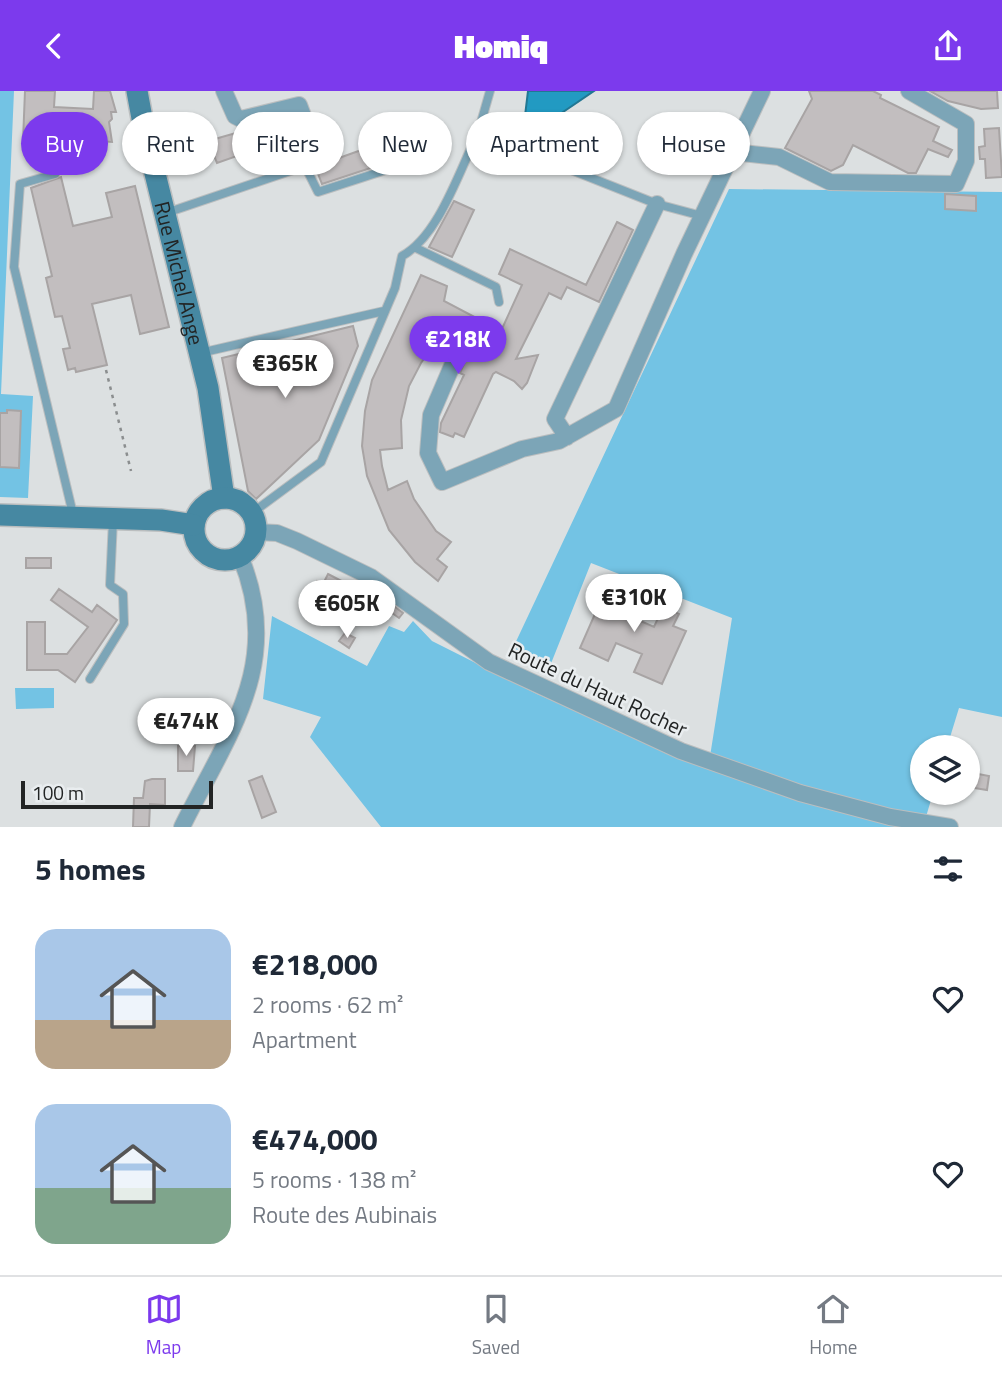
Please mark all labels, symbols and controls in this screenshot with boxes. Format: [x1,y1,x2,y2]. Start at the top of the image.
text: Homiq [454,22,548,70]
icon: back [35,27,73,65]
icon: share [929,27,967,65]
chip: Buy [21,112,108,175]
chip: Rent [122,112,218,175]
chip: Filters [232,112,344,175]
chip: New [358,112,452,175]
chip: Apartment [466,112,623,175]
chip: House [637,112,750,175]
street label: Rue Michel Ange [146,198,213,348]
pin: €218K [409,317,507,376]
text: €218K [425,321,491,356]
pin: €365K [236,341,334,400]
text: €365K [252,345,318,380]
pin: €310K [585,575,683,634]
text: €310K [601,579,667,614]
pin: €605K [298,581,396,640]
text: €605K [314,585,380,620]
street label: Route du Haut Rocher [503,633,693,745]
pin: €474K [137,699,235,758]
text: €474K [153,703,219,738]
map controls [910,735,980,805]
button: layers [910,735,980,805]
scale bar [21,778,214,810]
text: 100 m [32,778,84,807]
text: 5 homes [35,846,146,892]
icon: filters [929,850,967,888]
text: €218,000 [252,941,378,987]
icon: home [91,957,175,1041]
icon: heart [929,980,967,1018]
text: 2 rooms · 62 m² [252,987,403,1022]
text: Apartment [252,1022,357,1057]
text: €474,000 [252,1116,378,1162]
icon: home [91,1132,175,1216]
icon: heart [929,1155,967,1193]
text: 5 rooms · 138 m² [252,1162,416,1197]
text: Route des Aubinais [252,1197,437,1232]
tab: Map [145,1290,183,1361]
tab: Saved [472,1290,520,1361]
tab: Home [809,1290,857,1361]

